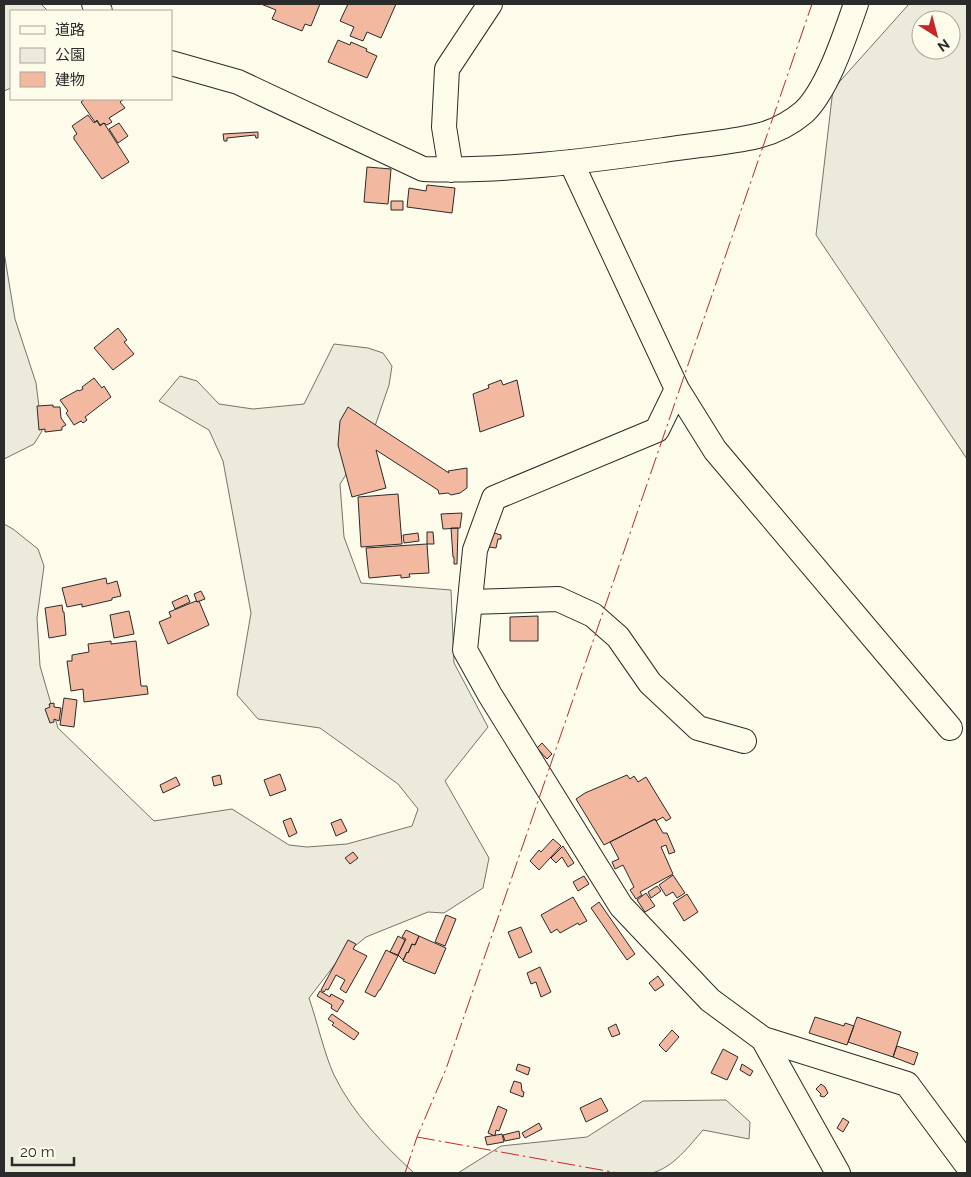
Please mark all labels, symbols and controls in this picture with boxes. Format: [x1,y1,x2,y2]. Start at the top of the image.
legend [10,10,172,100]
north arrow [911,10,961,60]
text: 道路 [55,21,85,39]
text: N [935,36,953,55]
text: 公園 [55,46,85,64]
text: 建物 [55,71,85,89]
scale bar [12,1134,75,1166]
text: 20 m [20,1143,55,1161]

